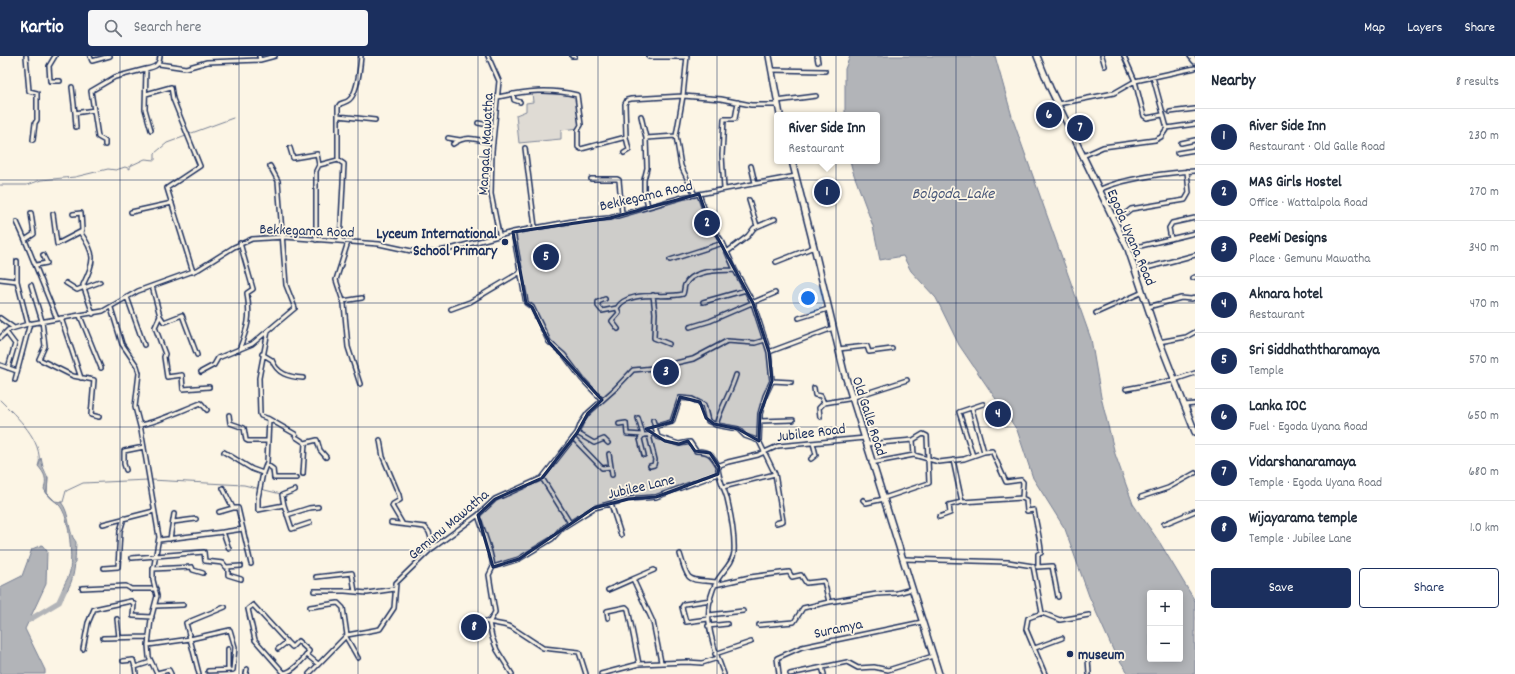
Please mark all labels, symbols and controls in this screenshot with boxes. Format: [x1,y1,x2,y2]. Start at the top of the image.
search box [88,10,368,46]
text: Kartio [20,15,64,42]
icon: search [102,17,124,39]
text: Search here [134,17,201,39]
text: Map [1364,18,1385,38]
text: Layers [1407,18,1442,38]
text: Share [1464,18,1495,38]
text: Nearby [1211,70,1255,94]
text: 8 results [1456,73,1499,92]
street label: Mangala Mawatha [473,91,501,196]
pin: 6 [1036,100,1062,130]
popup [774,112,880,164]
pin: 7 [1067,113,1093,143]
text: River Side Inn [1249,116,1326,138]
text: River Side Inn [789,118,865,140]
text: 1 [1223,127,1225,146]
text: 230 m [1469,127,1499,146]
text: Restaurant · Old Galle Road [1249,138,1385,157]
text: Restaurant [789,140,844,159]
text: MAS Girls Hostel [1249,172,1342,194]
street label: Bekkegama Road [598,176,695,218]
pin: 1 [814,177,840,207]
water label: Bolgoda_Lake [912,183,995,206]
text: 2 [1221,183,1227,202]
text: 270 m [1469,183,1499,202]
street label: Egoda Uyana Road [1100,186,1160,290]
text: Office · Wattalpola Road [1249,194,1368,213]
pin: 2 [694,208,720,238]
street label: Bekkegama Road [259,219,355,245]
place label: Lyceum International School Primary [376,224,498,263]
text: PeeMi Designs [1249,228,1327,250]
marker: Lyceum International School Primary [500,237,510,247]
text: 3 [1221,239,1227,258]
text: 340 m [1469,239,1499,258]
pin: 5 [533,242,559,272]
text: Place · Gemunu Mawatha [1249,250,1370,269]
text: Aknara hotel [1249,284,1323,306]
your location [798,288,818,308]
text: 4 [1221,295,1227,314]
text: 470 m [1470,295,1499,314]
text: Restaurant [1249,306,1305,325]
text: Sri Siddhaththaramaya [1249,340,1380,362]
text: 5 [1221,351,1227,370]
text: 570 m [1469,351,1499,370]
pin: 3 [653,357,679,387]
text: Temple [1249,362,1284,381]
street label: Old Galle Road [845,374,891,459]
text: Lanka IOC [1249,396,1306,418]
pin: 4 [985,399,1011,429]
text: 6 [1221,407,1227,426]
text: 650 m [1468,407,1499,426]
text: Fuel · Egoda Uyana Road [1249,418,1368,437]
street label: Jubilee Road [775,419,847,449]
text: Vidarshanaramaya [1249,452,1356,474]
text: 7 [1222,463,1226,482]
text: 680 m [1468,463,1499,482]
street label: Jubilee Lane [606,469,677,506]
text: Temple · Egoda Uyana Road [1249,474,1382,493]
street label: Gemunu Mawatha [404,484,495,566]
text: Wijayarama temple [1249,508,1357,530]
text: 8 [1221,519,1227,538]
text: 1.0 km [1470,519,1499,538]
text: Temple · Jubilee Lane [1249,530,1352,549]
button: Save [1211,568,1351,608]
button: Share [1359,568,1499,608]
map controls [1147,590,1183,662]
button: + [1147,590,1183,626]
pin: 8 [461,612,487,642]
street label: Suramya [812,614,866,646]
button: − [1147,626,1183,662]
place label: museum [1078,645,1124,667]
marker: museum [1065,649,1075,659]

